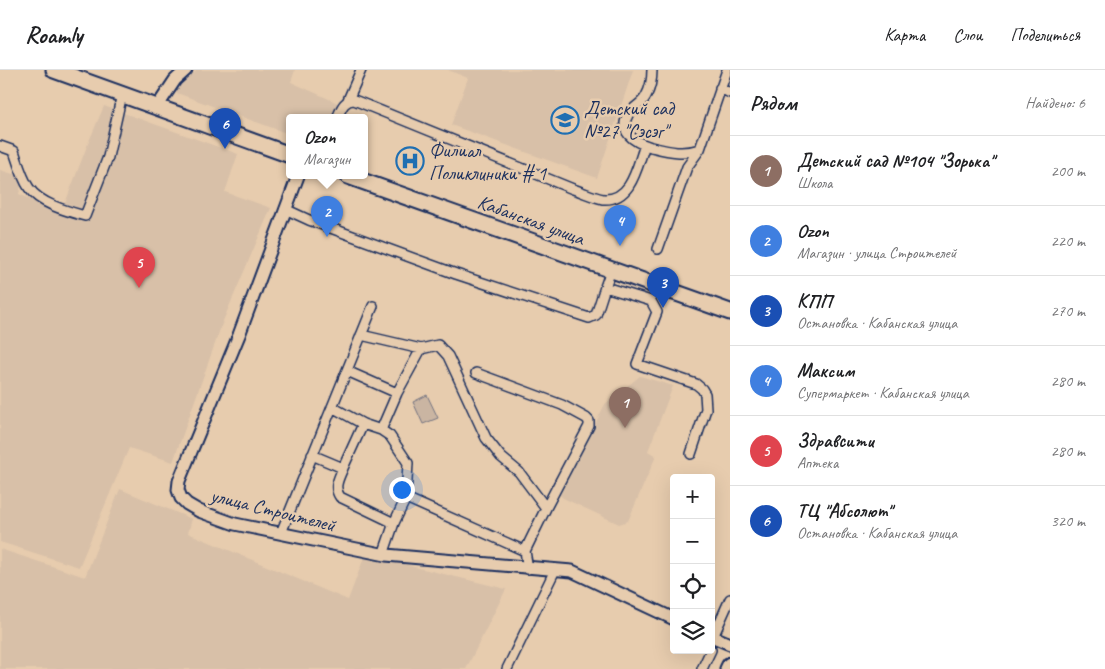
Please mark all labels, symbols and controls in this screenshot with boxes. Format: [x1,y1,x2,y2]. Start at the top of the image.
text: Roamly [25,20,82,50]
text: Карта [884,24,925,46]
text: Слои [953,24,982,46]
text: Поделиться [1010,24,1080,46]
text: Рядом [750,90,797,116]
text: Найдено: 6 [1025,93,1085,113]
place label: Детский сад №27 "Сэсэг" [584,96,675,144]
school or university icon: Детский сад №27 "Сэсэг" [550,105,580,135]
pin: 6 [209,108,241,149]
popup [286,114,368,179]
text: Ozon [304,125,335,149]
place label: Филиал Поликлиники # 1 [429,138,547,186]
hospital icon: Филиал Поликлиники # 1 [395,146,425,176]
text: Магазин [304,149,350,169]
text: Детский сад №104 "Зорька" [797,149,994,173]
text: 1 [762,161,770,181]
text: 200 m [1051,161,1085,181]
text: Школа [797,173,832,193]
street label: Кабанская улица [474,189,589,251]
pin: 2 [311,196,343,237]
pin: 4 [604,205,636,246]
text: Ozon [797,219,829,243]
text: 2 [762,231,770,251]
text: 220 m [1051,231,1085,251]
text: Магазин · улица Строителей [797,243,956,263]
pin: 5 [123,247,155,288]
pin: 3 [647,267,679,308]
text: КПП [797,289,832,313]
text: 3 [762,301,770,321]
text: 270 m [1051,301,1085,321]
text: Остановка · Кабанская улица [797,313,957,333]
text: Максим [797,359,854,383]
text: 4 [762,371,770,391]
text: 280 m [1051,371,1085,391]
text: Супермаркет · Кабанская улица [797,383,969,403]
pin: 1 [609,387,641,428]
text: Здравсити [797,429,874,453]
text: 5 [763,441,769,461]
text: 280 m [1051,441,1085,461]
text: Аптека [797,453,838,473]
map controls [670,474,715,654]
button: + [670,474,715,519]
your location [389,477,415,503]
street label: улица Строителей [207,482,339,538]
text: ТЦ "Абсолют" [797,499,891,523]
text: 6 [762,511,770,531]
text: 320 m [1051,511,1085,531]
button: − [670,519,715,564]
text: Остановка · Кабанская улица [797,523,957,543]
button: locate [670,564,715,609]
button: layers [670,609,715,654]

